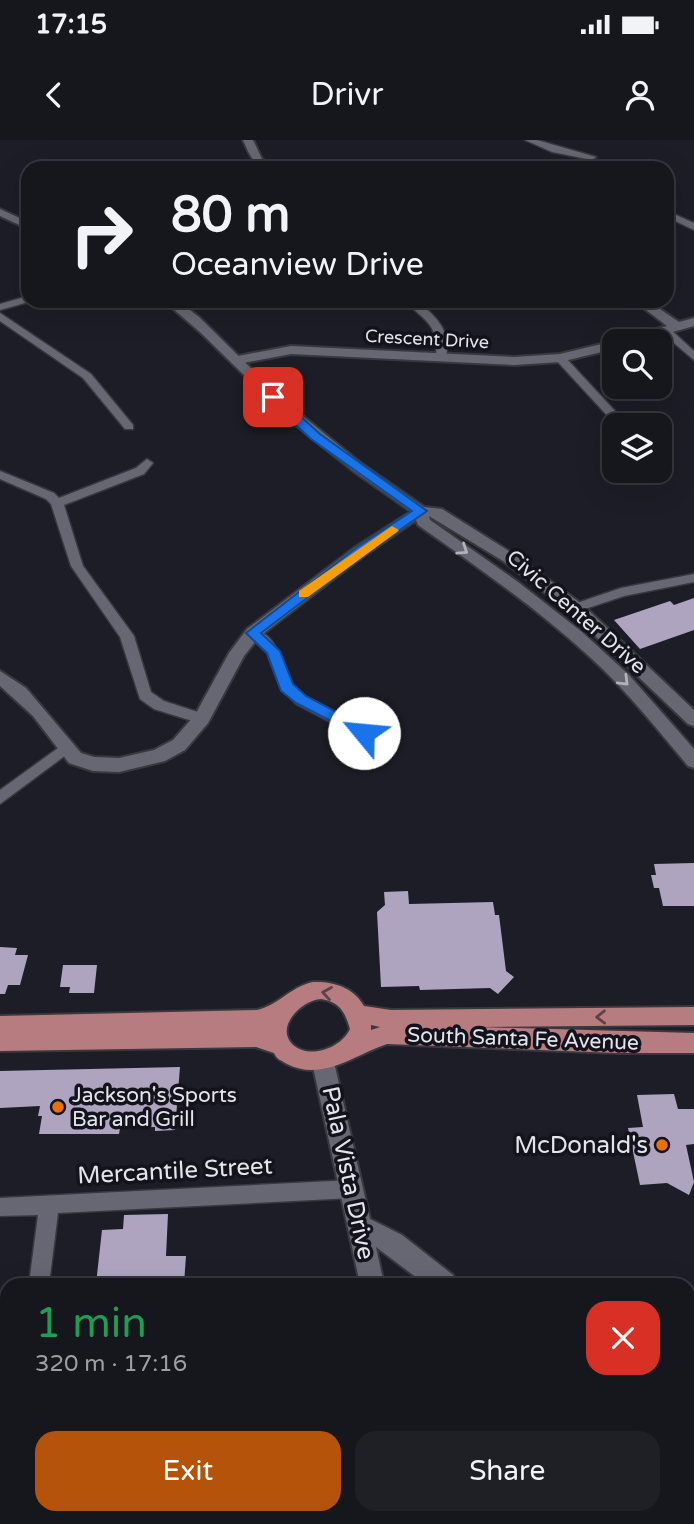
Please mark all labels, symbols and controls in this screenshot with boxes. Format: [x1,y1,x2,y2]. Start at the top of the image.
text: 17:15 [35,9,107,40]
icon: back [35,76,73,114]
text: Drivr [310,76,384,114]
icon: person [621,76,659,114]
text: 80 m [171,186,290,245]
icon: right [56,189,147,280]
text: Oceanview Drive [171,246,424,284]
street label: Crescent Drive [364,325,490,353]
map controls [602,329,672,483]
button: search [602,329,672,399]
pin [243,367,303,427]
icon: arrive [254,378,292,416]
button: layers [602,413,672,483]
one-way arrow [456,542,469,555]
street label: Civic Center Drive [501,545,651,679]
one-way arrow [615,672,628,685]
position arrow [327,696,401,770]
one-way arrow [321,985,333,1000]
one-way arrow [595,1009,605,1025]
street label: South Santa Fe Avenue [407,1022,639,1056]
place label: Jackson's Sports Bar and Grill [72,1083,237,1132]
street label: Pala Vista Drive [315,1084,381,1262]
marker: Jackson's Sports Bar and Grill [50,1099,66,1115]
place label: McDonald's [514,1131,648,1160]
marker: McDonald's [654,1137,670,1153]
street label: Mercantile Street [77,1151,273,1191]
text: 1 min [35,1298,147,1349]
button: close [586,1301,660,1375]
text: 320 m · 17:16 [35,1350,187,1378]
button: Exit [35,1431,341,1511]
button: Share [355,1431,660,1511]

